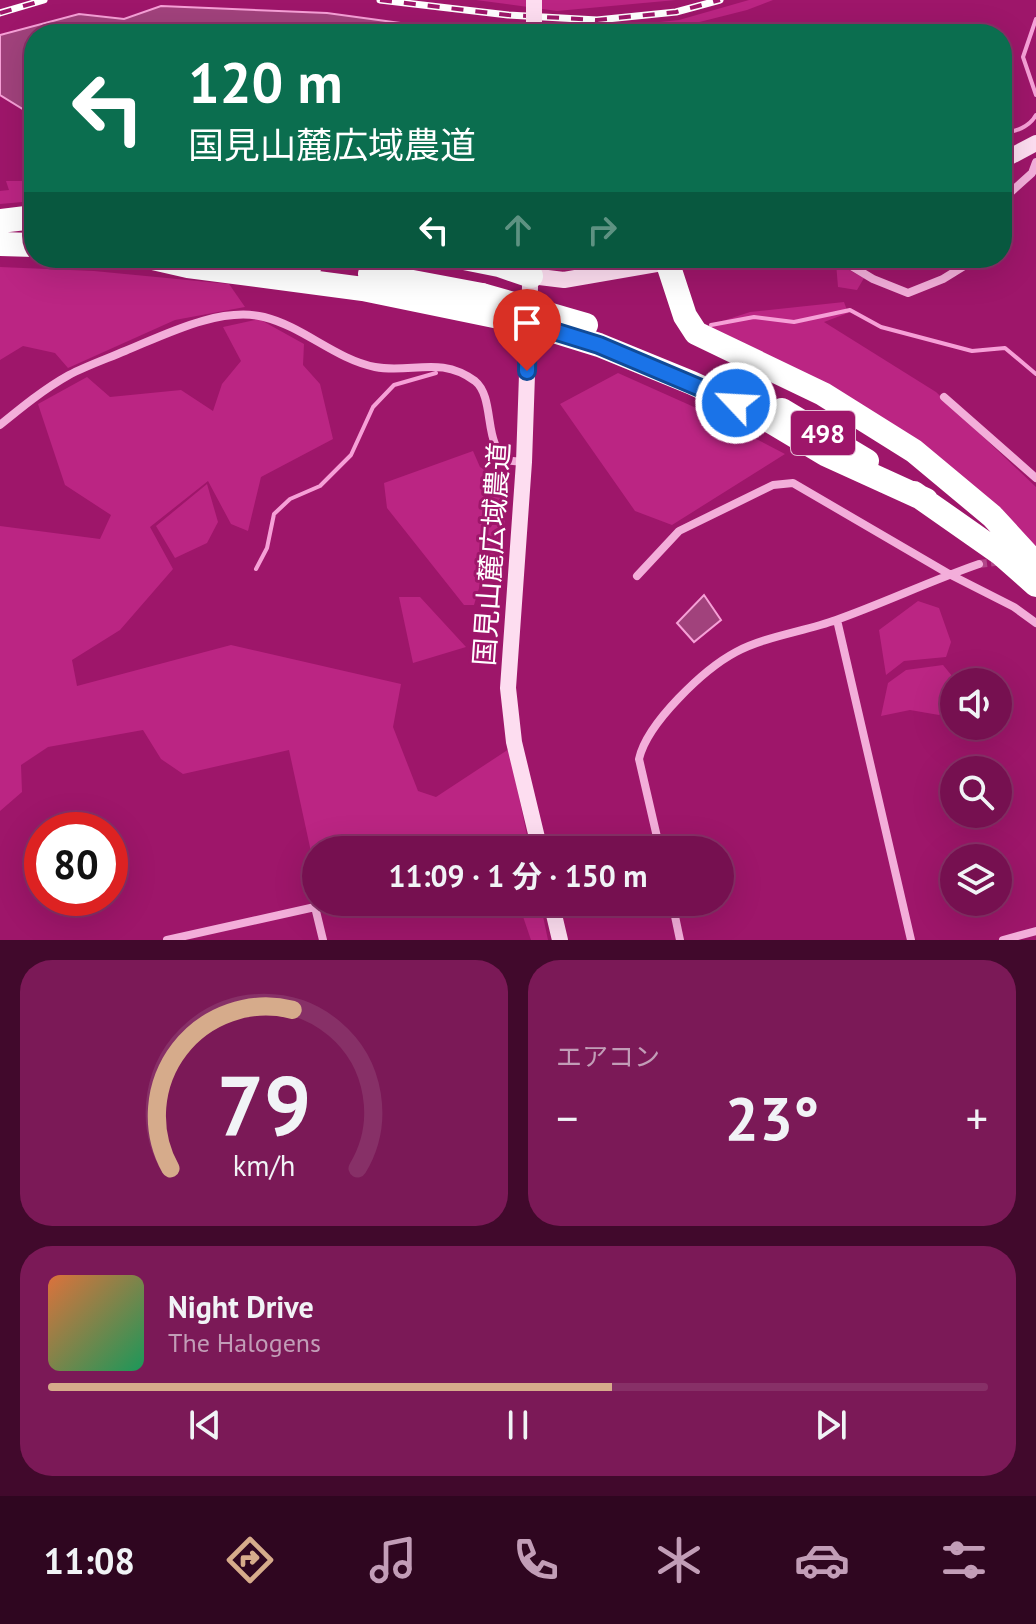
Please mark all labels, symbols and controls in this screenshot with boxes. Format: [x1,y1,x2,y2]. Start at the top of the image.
text: 120 m [188,46,343,118]
icon: left [56,56,160,160]
text: 国見山麓広域農道 [188,121,476,168]
icon: left [412,208,456,252]
icon: ahead [496,208,540,252]
icon: right [580,208,624,252]
pin [493,289,561,371]
icon: arrive [505,301,549,345]
position arrow [694,361,778,445]
road number: 498 [791,411,855,455]
street label: 国見山麓広域農道 [465,441,517,667]
map controls [940,668,1012,916]
button: sound [940,668,1012,740]
button: search [940,756,1012,828]
speed limit sign: 80 [24,812,128,916]
button: layers [940,844,1012,916]
text: 11:09 · 1 分 · 150 m [388,856,648,895]
text: エアコン [556,1040,660,1073]
text: 79 [217,1050,311,1158]
text: 23° [725,1079,819,1157]
text: − [556,1089,578,1146]
text: + [966,1089,988,1146]
text: km/h [233,1147,295,1184]
text: Night Drive [168,1287,314,1326]
text: The Halogens [168,1326,321,1359]
icon: previous [183,1403,227,1447]
icon: pause [496,1403,540,1447]
icon: next [809,1403,853,1447]
icon: directions [222,1532,278,1588]
icon: music [365,1532,421,1588]
icon: phone [508,1532,564,1588]
icon: climate [651,1532,707,1588]
icon: car [794,1532,850,1588]
icon: filters [936,1532,992,1588]
text: 11:08 [43,1537,135,1584]

